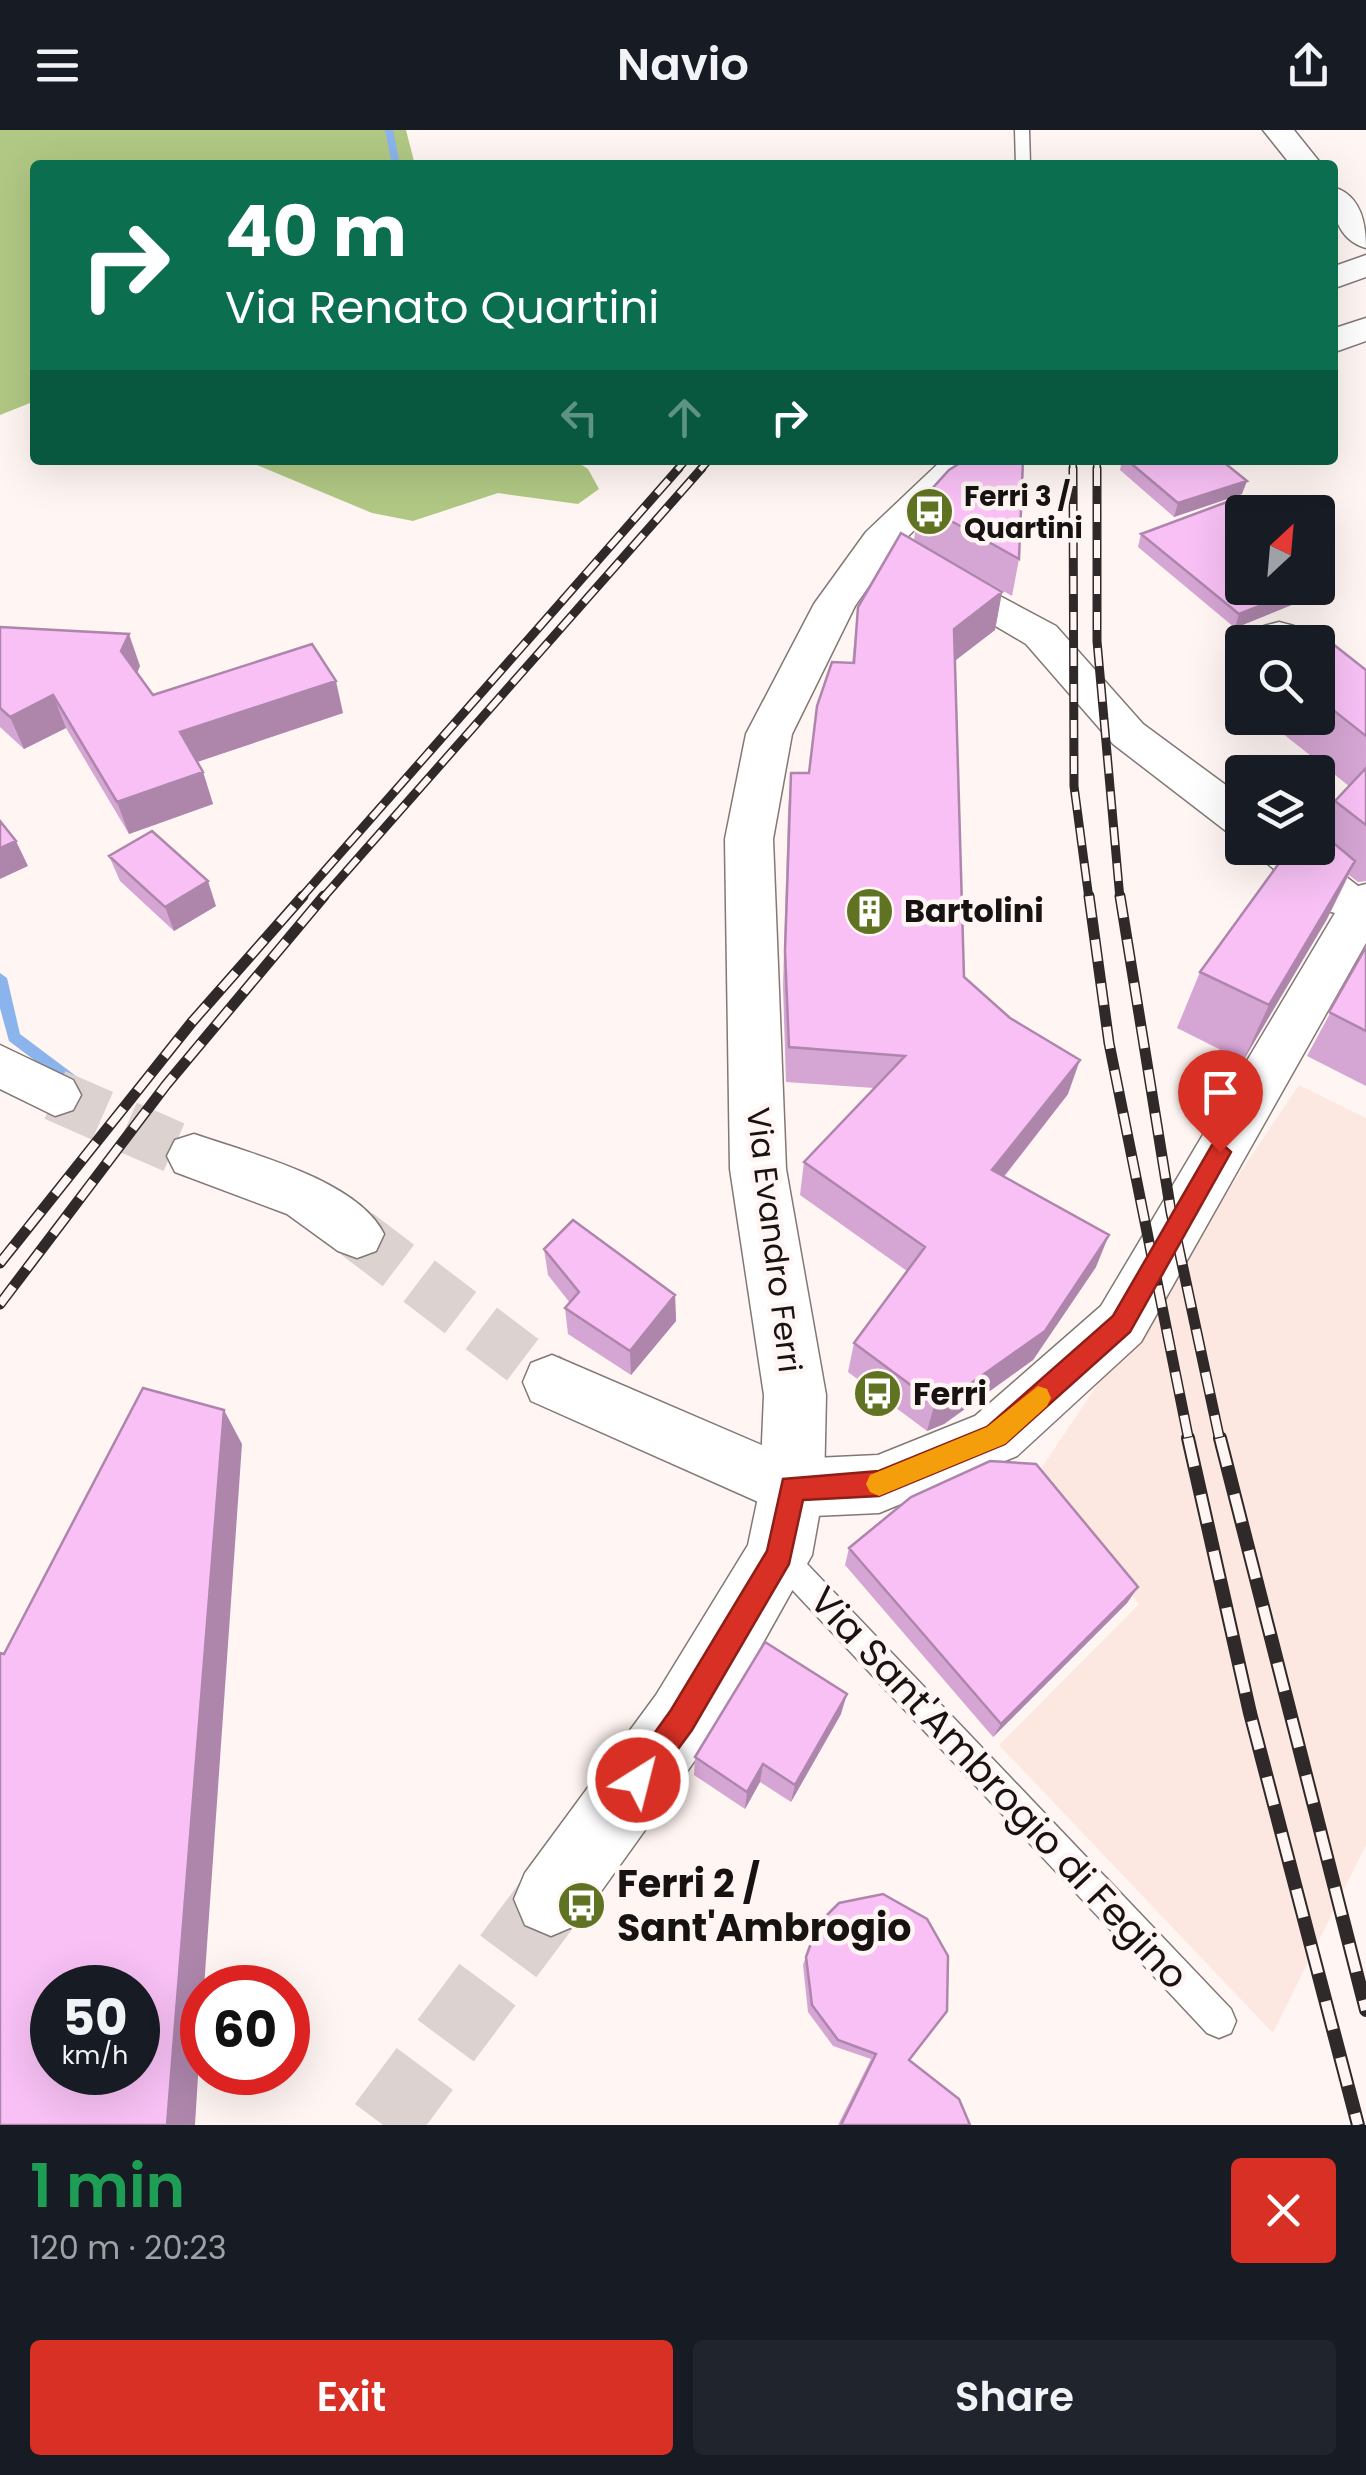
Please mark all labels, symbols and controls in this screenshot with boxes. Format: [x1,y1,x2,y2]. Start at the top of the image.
text: Navio [617,33,749,96]
icon: menu [30,38,85,93]
icon: share [1281,38,1336,93]
text: 40 m [225,182,407,281]
icon: right [60,200,190,330]
text: Via Renato Quartini [225,276,659,339]
icon: left [552,390,607,445]
icon: ahead [657,390,712,445]
icon: right [762,390,817,445]
place label: Ferri 3 / Quartini [964,477,1083,548]
bus stop icon: Ferri 3 / Quartini [903,486,955,538]
north arrow [1225,495,1335,605]
map controls [1225,495,1335,865]
button: search [1225,625,1335,735]
button: layers [1225,755,1335,865]
building icon: Bartolini [843,885,895,937]
place label: Bartolini [904,888,1044,933]
pin [1178,1050,1263,1153]
icon: arrive [1193,1065,1248,1120]
street label: Via Evandro Ferri [736,1105,813,1375]
bus stop icon: Ferri [852,1368,904,1420]
place label: Ferri [913,1371,987,1416]
street label: Via Sant'Ambrogio di Fegino [798,1575,1201,2001]
position arrow [586,1728,690,1832]
place label: Ferri 2 / Sant'Ambrogio [617,1857,911,1954]
bus stop icon: Ferri 2 / Sant'Ambrogio [556,1880,608,1932]
speed limit sign: 60 [180,1965,310,2095]
text: 50 [62,1982,128,2053]
text: km/h [62,2038,128,2073]
text: 1 min [30,2144,185,2228]
button: close [1231,2158,1336,2263]
text: 120 m · 20:23 [30,2225,227,2270]
button: Exit [30,2340,673,2455]
button: Share [693,2340,1336,2455]

